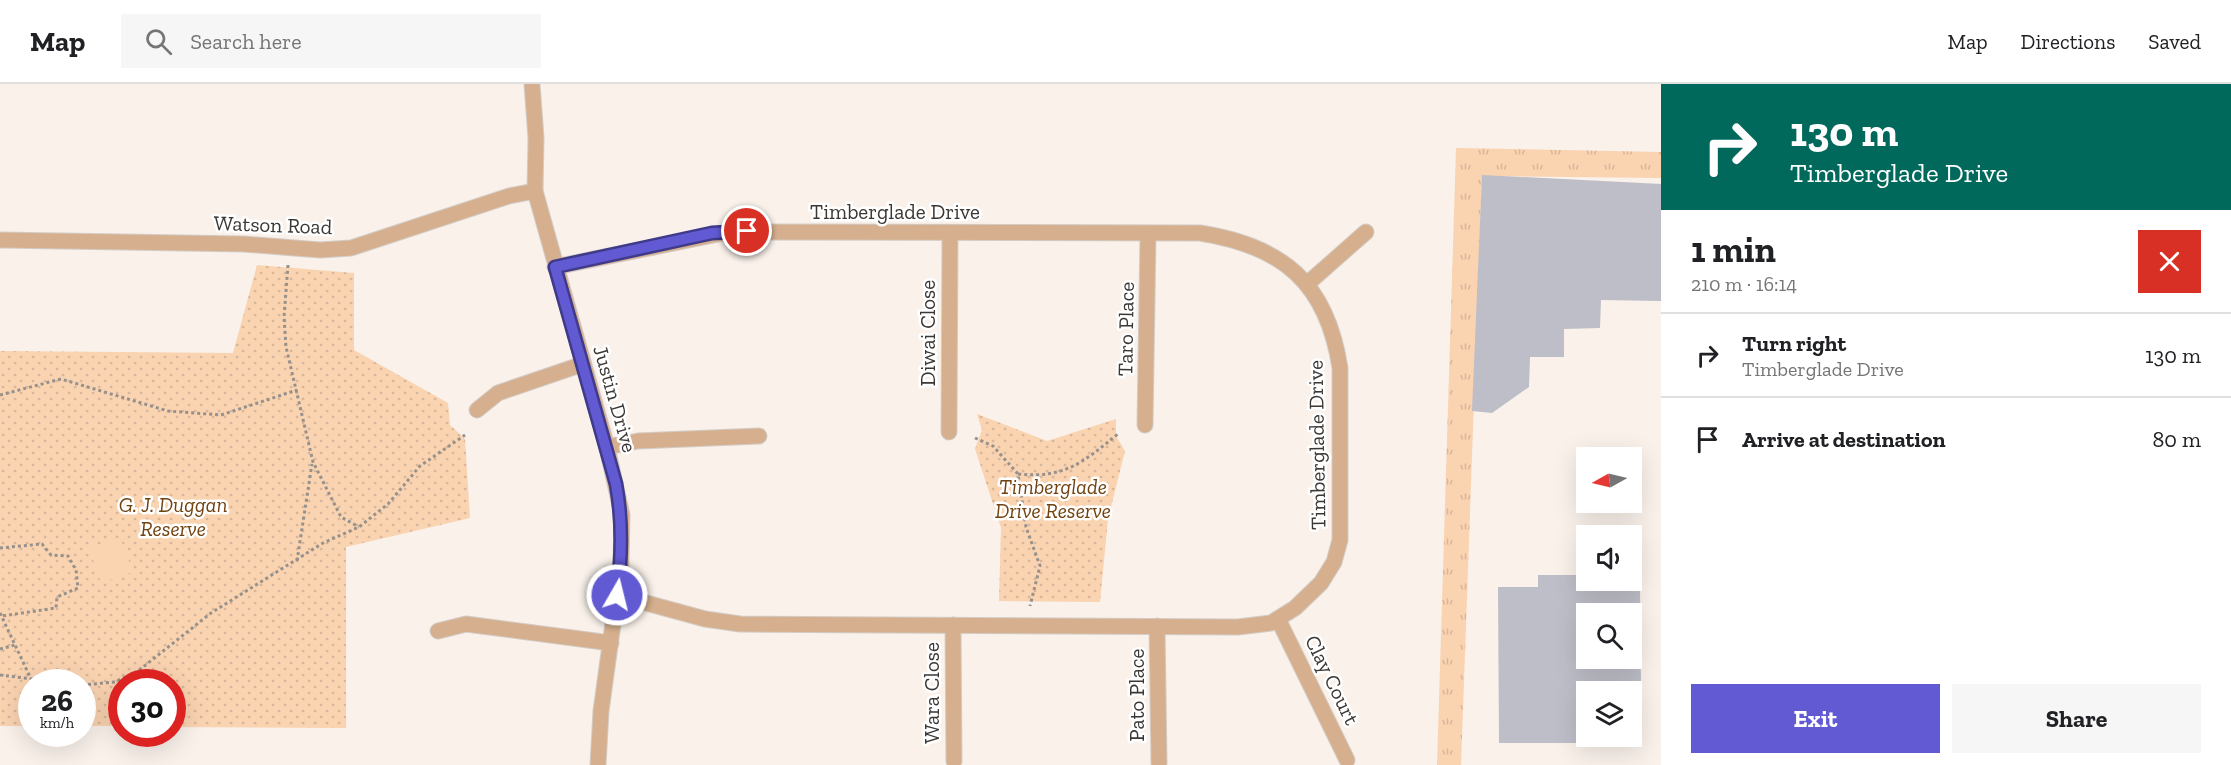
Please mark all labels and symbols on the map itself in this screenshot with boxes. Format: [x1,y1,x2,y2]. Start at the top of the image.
street label: Timberglade Drive [810,199,980,224]
pin [721,205,772,256]
street label: Watson Road [213,210,333,239]
street label: Diwai Close [915,280,940,386]
street label: Taro Place [1112,282,1139,376]
street label: Justin Drive [588,343,643,455]
street label: Timberglade Drive [1303,360,1330,530]
north arrow [1576,447,1642,513]
park label: Timberglade Drive Reserve [995,474,1111,523]
park label: G. J. Duggan Reserve [119,492,227,541]
position arrow [585,563,649,627]
street label: Clay Court [1300,631,1365,729]
street label: Wara Close [919,642,944,744]
street label: Pato Place [1124,648,1149,741]
speed limit sign: 30 [108,669,186,747]

